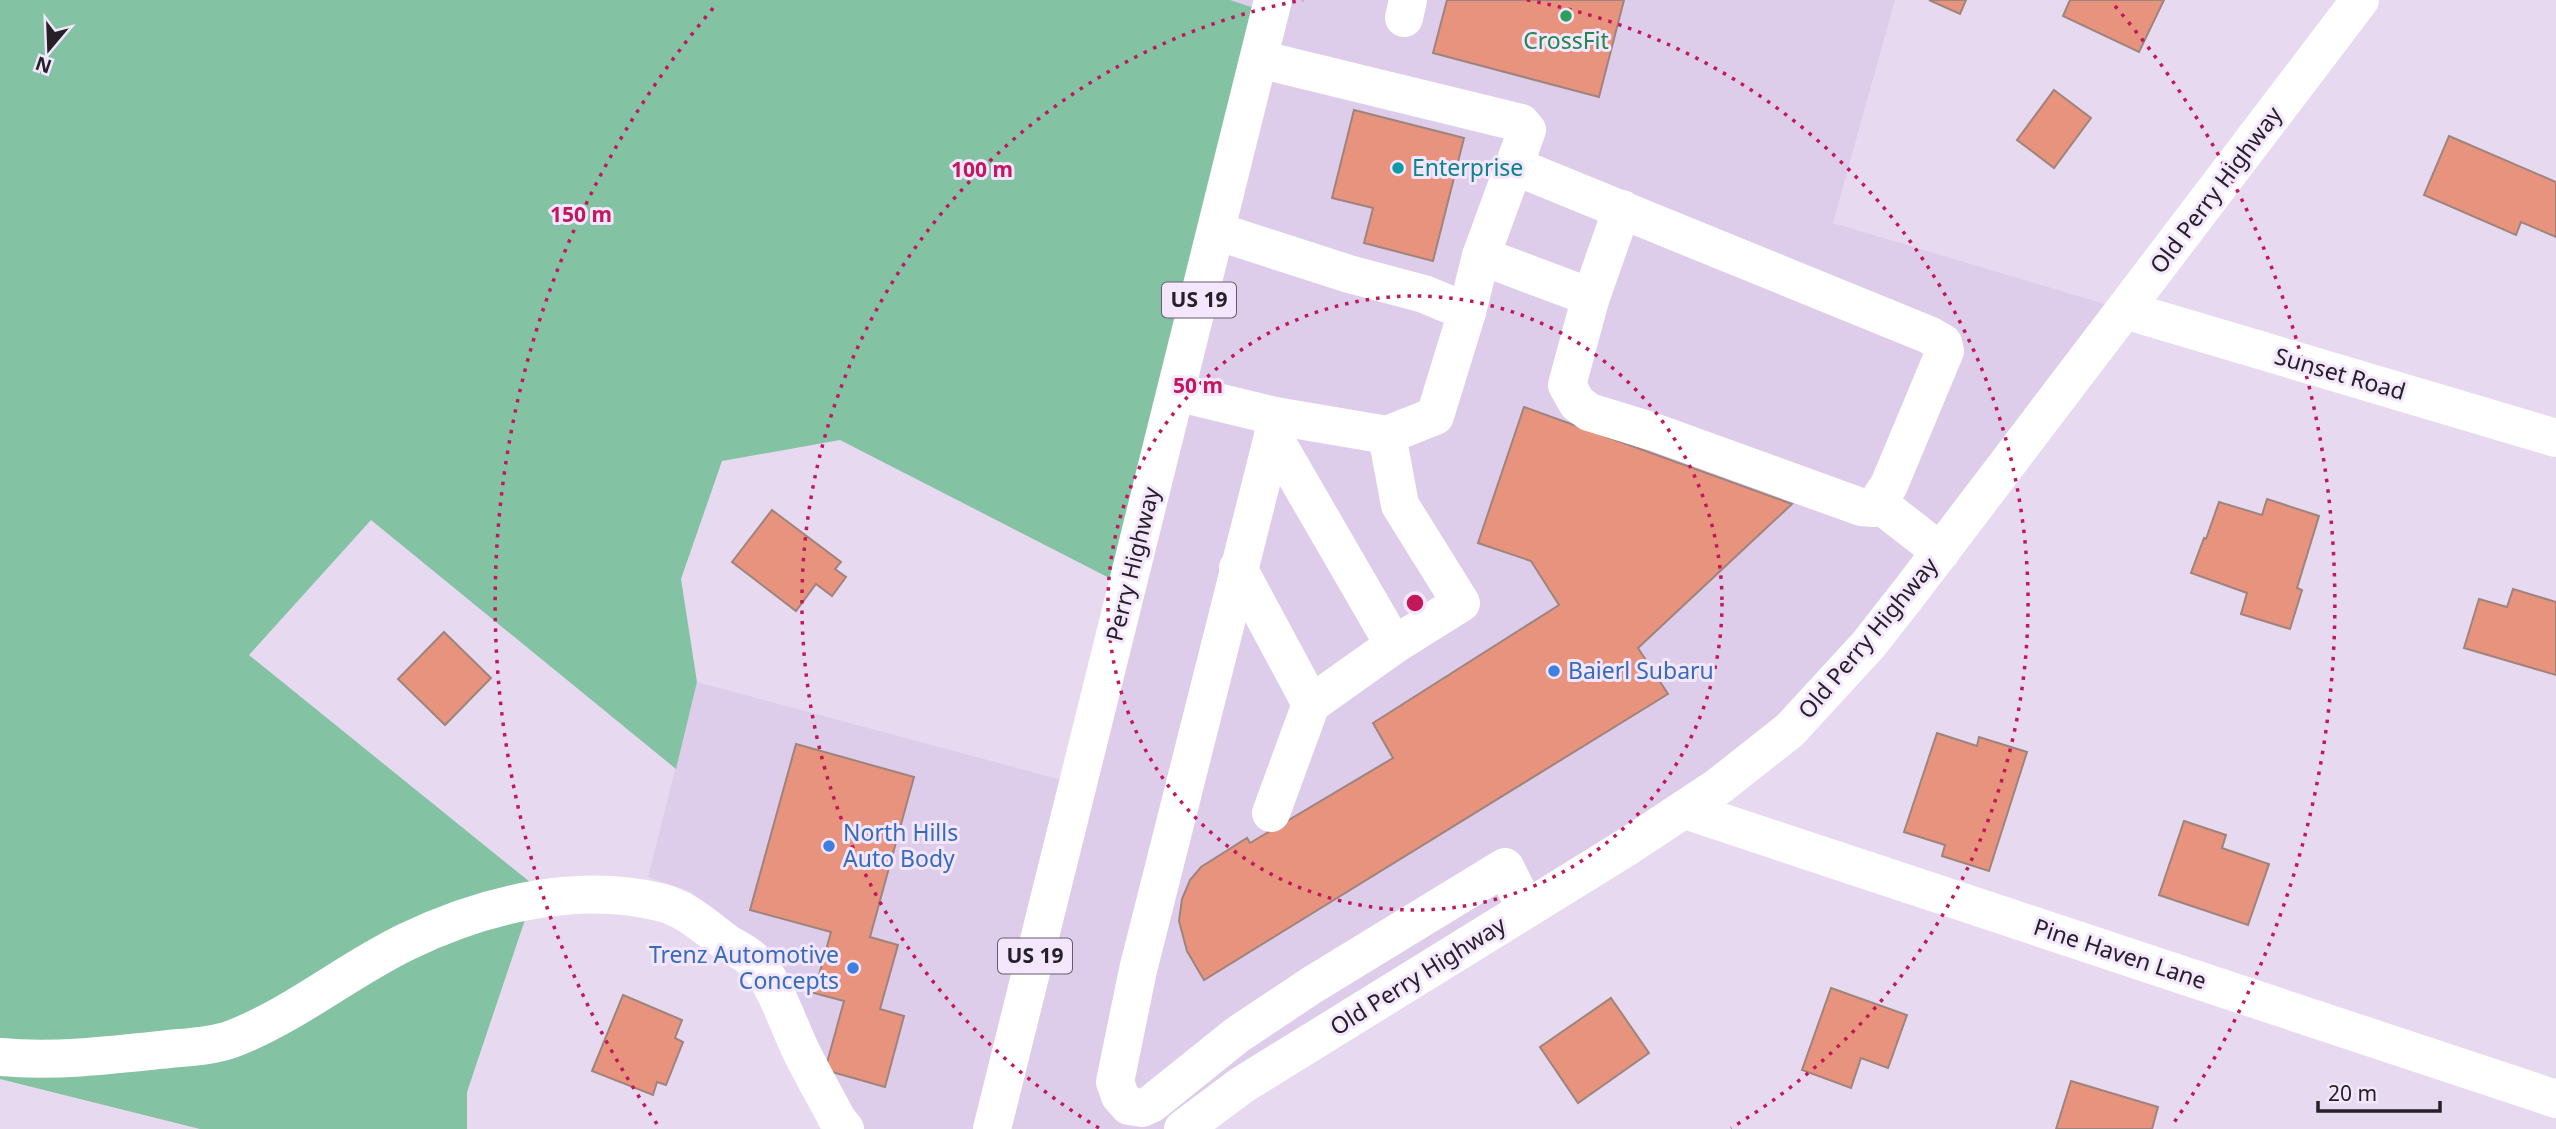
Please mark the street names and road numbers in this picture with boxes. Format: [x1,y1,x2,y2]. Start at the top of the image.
street label: Old Perry Highway [2142,99,2289,280]
road number: US 19 [1162,282,1236,318]
street label: Sunset Road [2271,339,2409,407]
street label: Perry Highway [1097,483,1167,644]
street label: Old Perry Highway [1790,550,1944,725]
street label: Old Perry Highway [1323,908,1512,1042]
street label: Pine Haven Lane [2030,910,2211,996]
road number: US 19 [998,939,1072,974]

